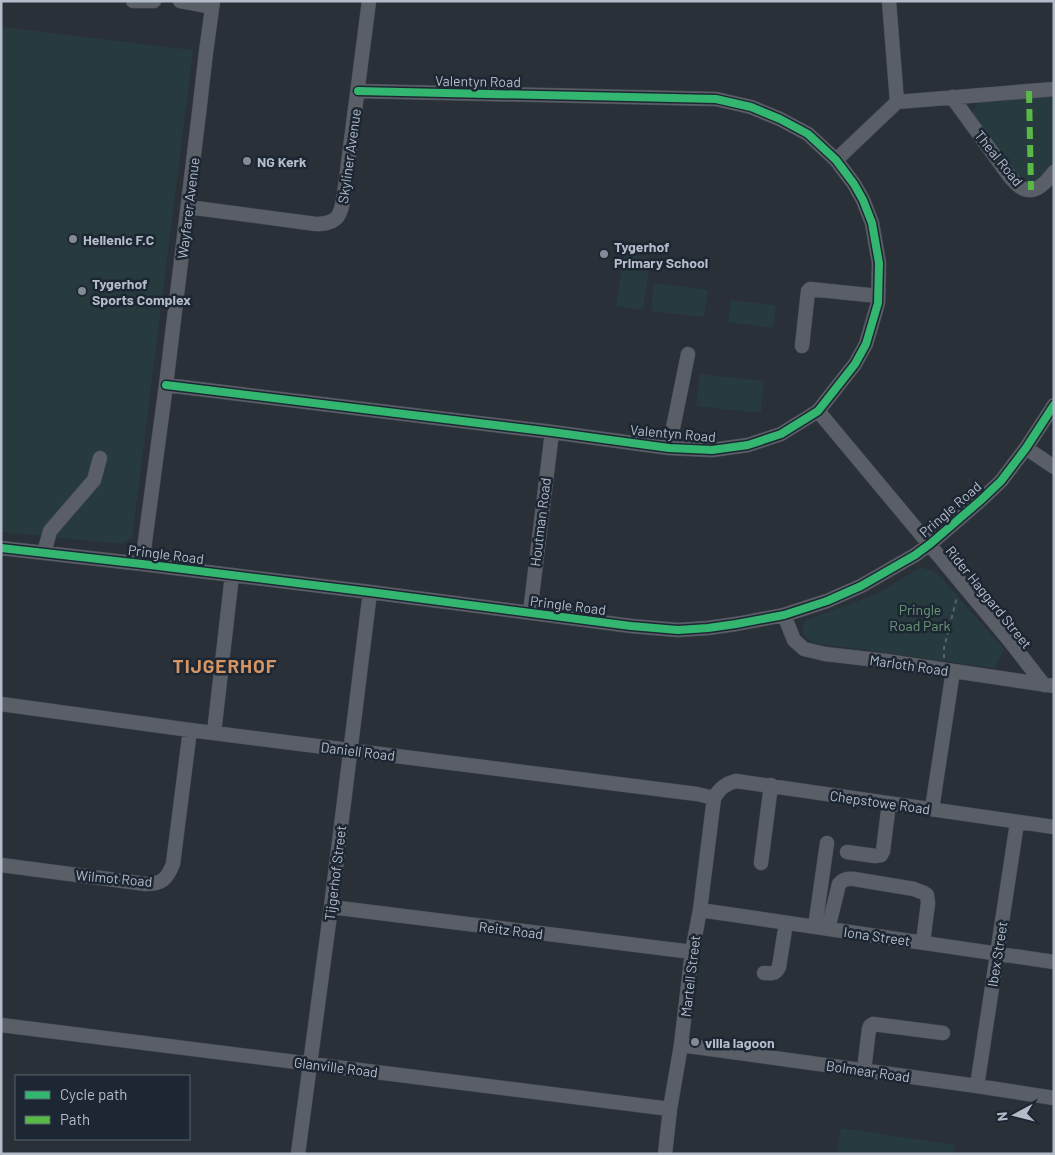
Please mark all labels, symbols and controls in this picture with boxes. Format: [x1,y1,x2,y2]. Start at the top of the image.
street label: Valentyn Road [435,72,521,90]
street label: Skyliner Avenue [334,107,364,205]
street label: Theal Road [971,127,1027,189]
place label: NG Kerk [257,153,307,170]
marker: NG Kerk [241,155,253,167]
street label: Wayfarer Avenue [173,156,203,260]
place label: Hellenic F.C [83,231,154,248]
marker: Hellenic F.C [67,233,79,245]
place label: Tygerhof Primary School [614,238,708,271]
marker: Tygerhof Primary School [598,248,610,260]
place label: Tygerhof Sports Complex [92,275,191,308]
marker: Tygerhof Sports Complex [76,285,88,297]
street label: Valentyn Road [630,421,716,445]
street label: Houtman Road [526,477,554,567]
street label: Pringle Road [916,478,984,540]
street label: Pringle Road [127,541,205,567]
street label: Rider Haggard Street [942,542,1036,652]
street label: Pringle Road [529,592,607,618]
park label: Pringle Road Park [889,601,951,634]
street label: Marloth Road [868,651,950,679]
district label: TIJGERHOF [173,654,277,677]
street label: Daniell Road [320,738,396,764]
street label: Chepstowe Road [829,787,931,817]
street label: Tijgerhof Street [321,824,349,922]
street label: Wilmot Road [75,866,153,890]
street label: Reitz Road [478,918,544,942]
street label: Ibex Street [983,920,1011,988]
street label: Iona Street [843,923,911,949]
street label: Martell Street [677,934,703,1018]
place label: villa lagoon [705,1034,775,1051]
marker: villa lagoon [689,1036,701,1048]
street label: Glanville Road [293,1053,379,1081]
street label: Bolmear Road [825,1057,911,1085]
legend [15,1075,190,1140]
text: Cycle path [60,1085,127,1103]
north arrow [990,1090,1040,1140]
text: Path [60,1110,90,1128]
text: N [993,1111,1011,1122]

